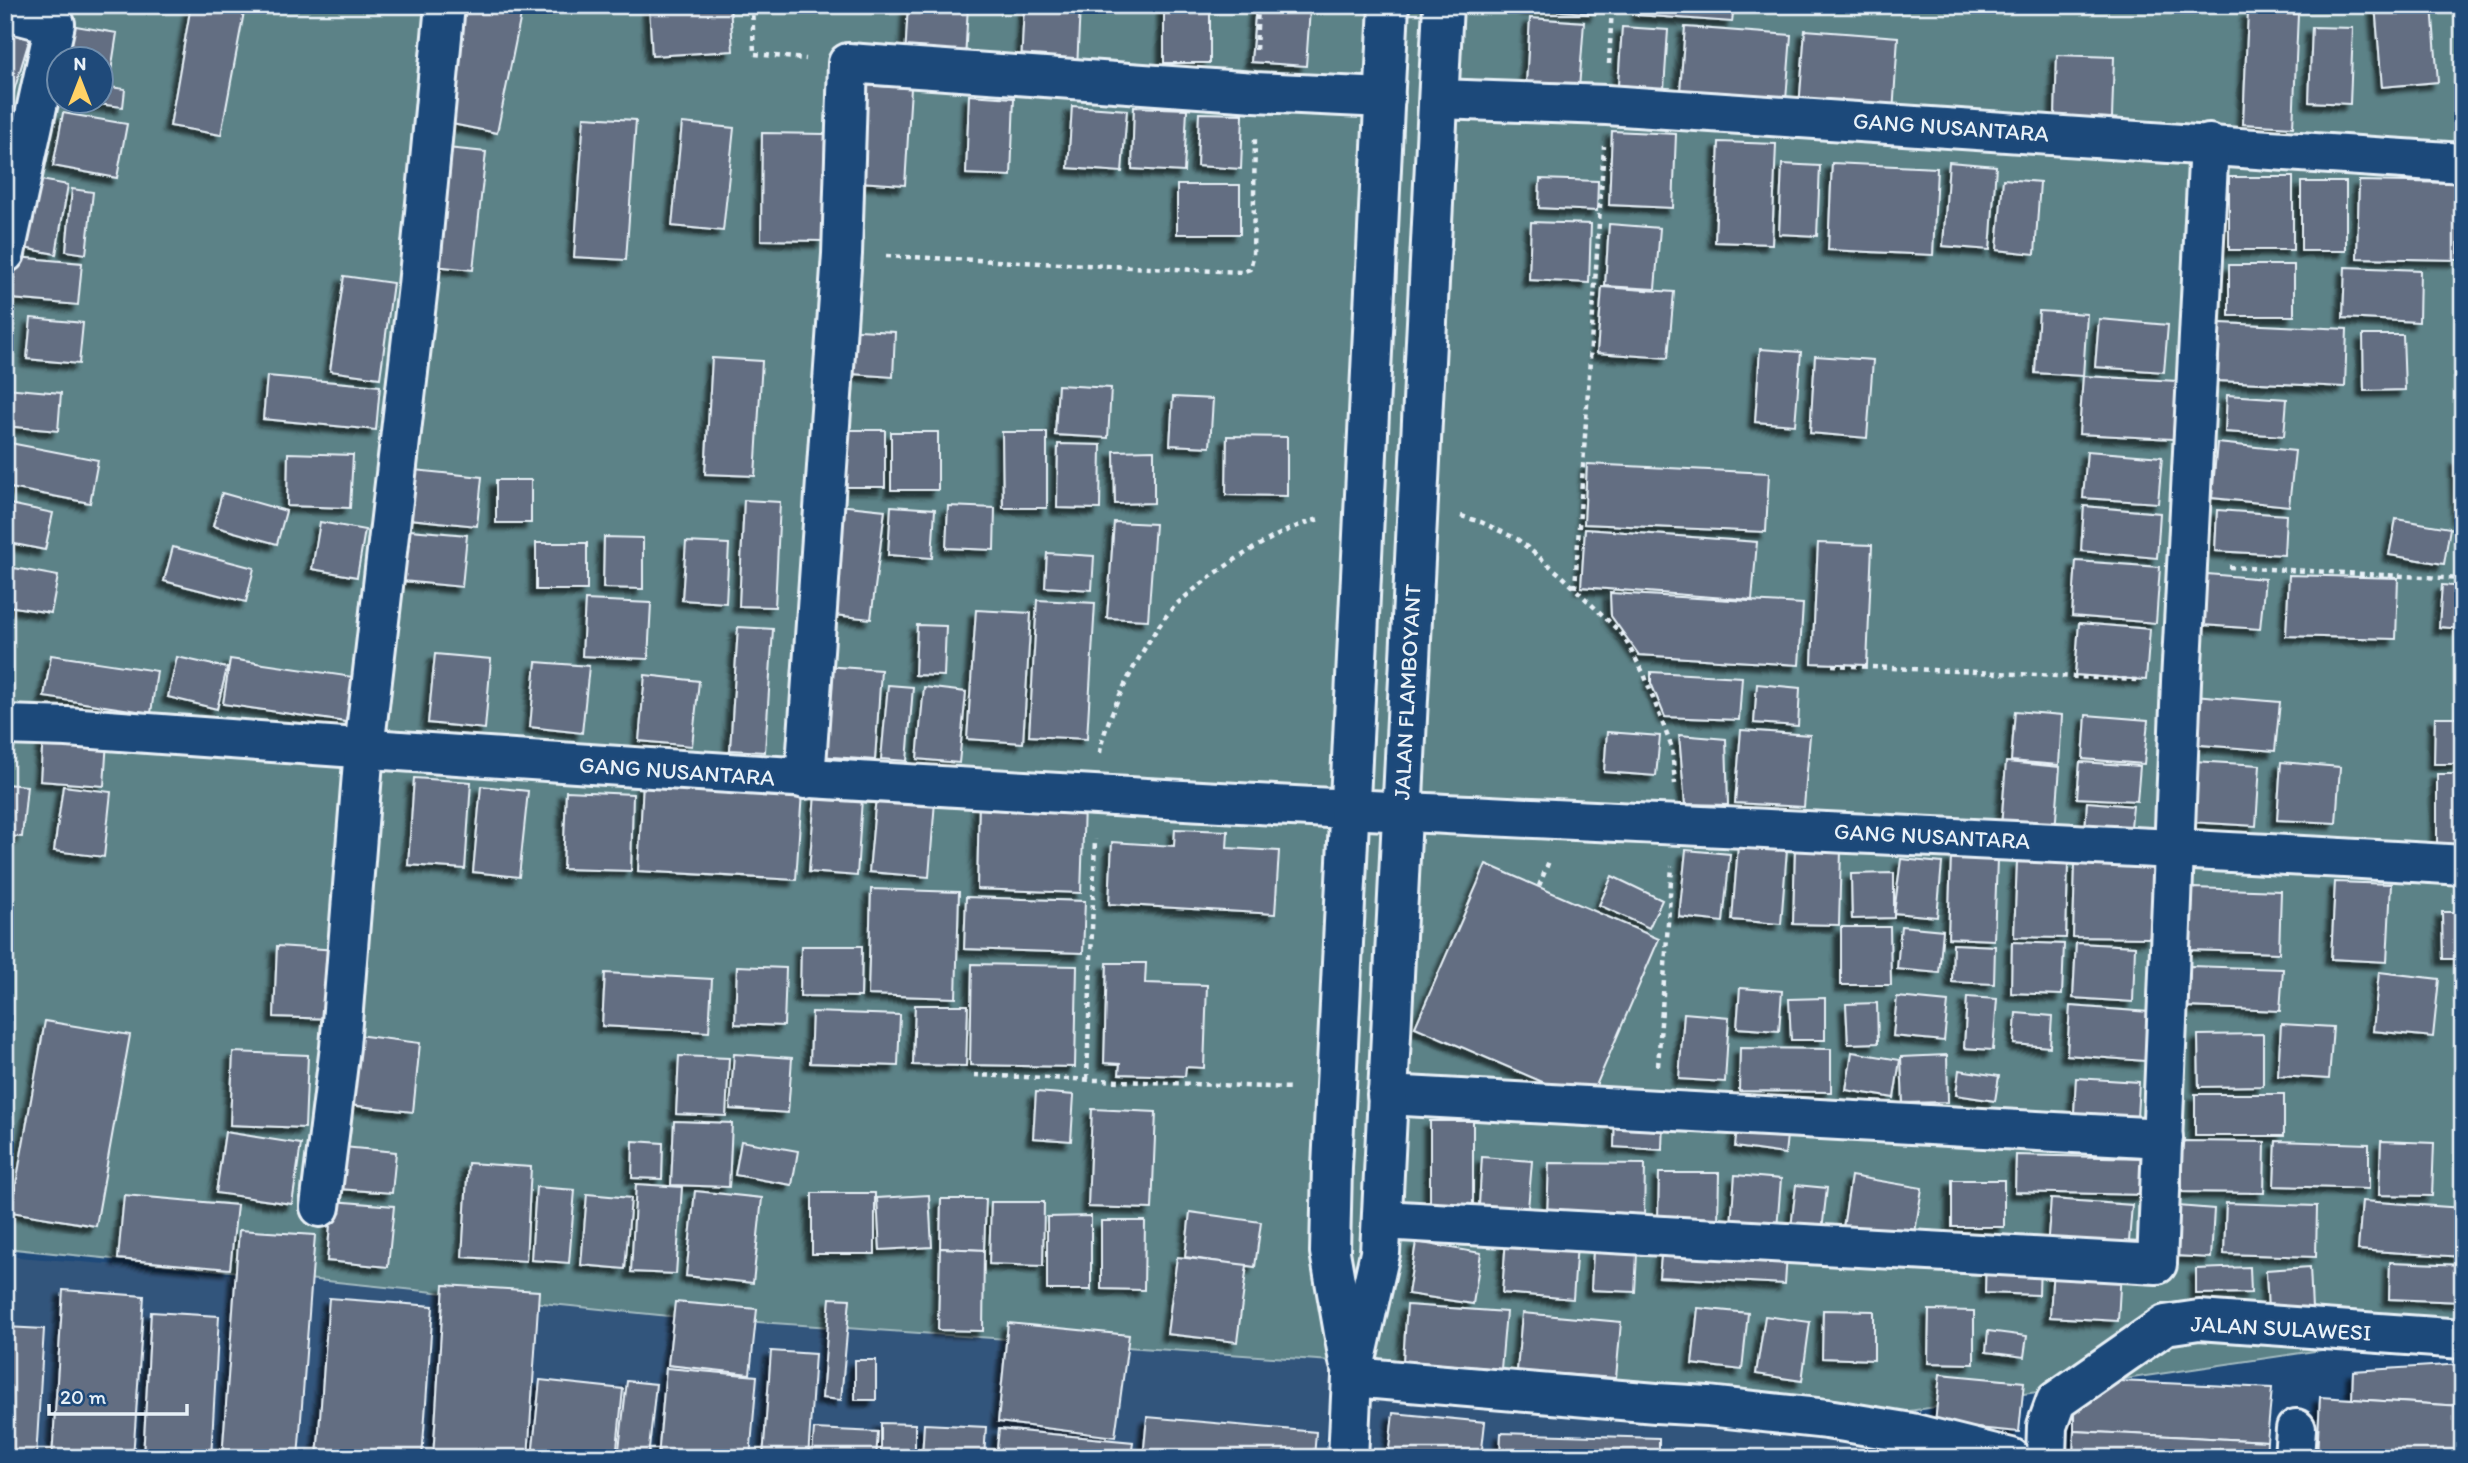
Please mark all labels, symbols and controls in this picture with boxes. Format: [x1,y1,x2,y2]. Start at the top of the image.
north arrow [46,46,116,116]
text: N [74,52,86,75]
street label: GANG NUSANTARA [1852,106,2050,148]
street label: JALAN FLAMBOYANT [1387,583,1427,801]
street label: GANG NUSANTARA [578,750,776,792]
street label: GANG NUSANTARA [1833,817,2031,855]
street label: JALAN SULAWESI [2190,1309,2372,1347]
scale bar [49,1372,187,1416]
text: 20 m [60,1384,107,1409]

